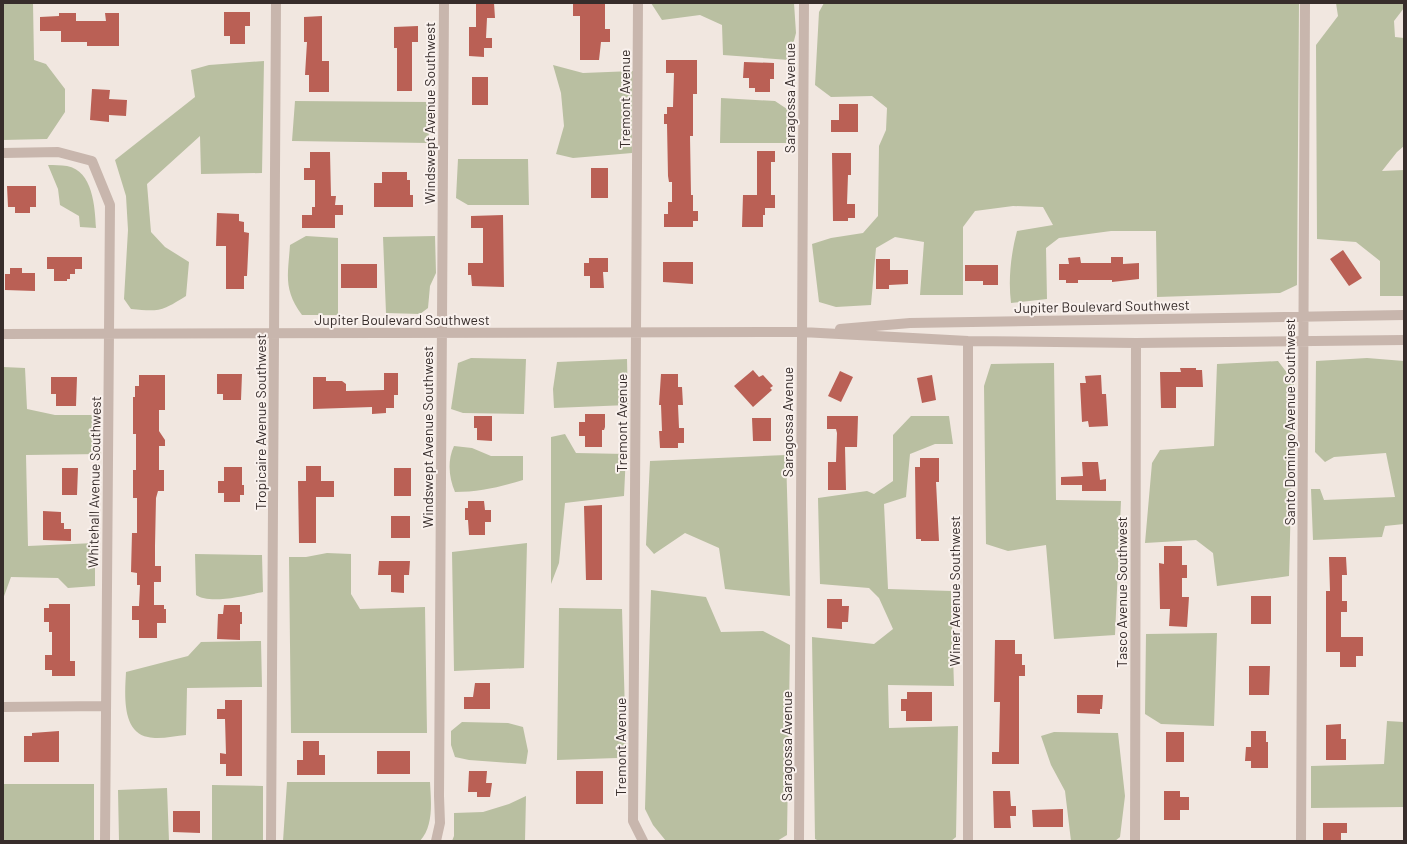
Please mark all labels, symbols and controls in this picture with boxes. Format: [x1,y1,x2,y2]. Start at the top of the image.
street label: Windswept Avenue Southwest [421,22,438,204]
street label: Saragossa Avenue [781,43,798,153]
street label: Tremont Avenue [616,50,633,148]
street label: Jupiter Boulevard Southwest [1014,296,1190,316]
street label: Jupiter Boulevard Southwest [314,311,490,328]
street label: Santo Domingo Avenue Southwest [1281,318,1298,526]
street label: Tropicaire Avenue Southwest [252,334,269,510]
street label: Windswept Avenue Southwest [419,346,436,528]
street label: Saragossa Avenue [779,367,796,477]
street label: Tremont Avenue [613,374,630,472]
street label: Whitehall Avenue Southwest [84,396,104,568]
street label: Winer Avenue Southwest [946,516,963,666]
street label: Tasco Avenue Southwest [1113,516,1130,668]
street label: Saragossa Avenue [778,691,795,801]
street label: Tremont Avenue [612,698,629,796]

